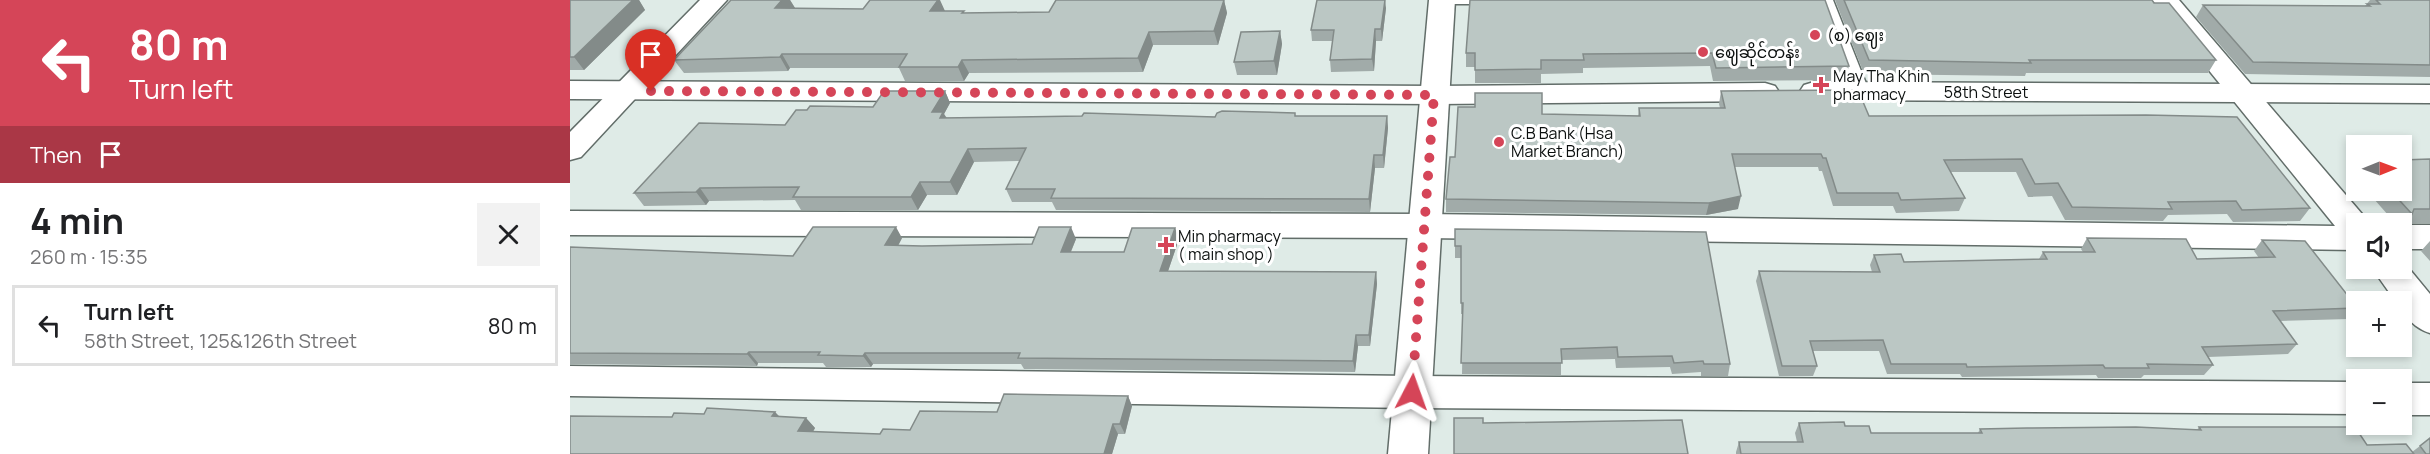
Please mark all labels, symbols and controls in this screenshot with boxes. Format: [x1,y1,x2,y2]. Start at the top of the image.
text: 80 m [129,15,229,73]
icon: left [30,24,108,102]
place label: (စ) ဈေး [1827,24,1884,49]
marker: (စ) ဈေး [1808,28,1822,42]
pin [625,29,676,91]
icon: arrive [634,38,667,71]
place label: ဈေဆိုင်တန်း [1715,41,1800,67]
marker: ဈေဆိုင်တန်း [1696,45,1710,59]
place label: May Tha Khin pharmacy [1833,65,1930,105]
text: Turn left [129,70,233,107]
marker: May Tha Khin pharmacy [1814,78,1828,92]
street label: 58th Street [1944,81,2028,103]
place label: C.B Bank (Hsa Market Branch) [1511,122,1624,162]
marker: C.B Bank (Hsa Market Branch) [1492,135,1506,149]
north arrow [2346,135,2412,201]
map controls [2346,135,2412,435]
icon: arrive [94,138,127,171]
text: Then [30,140,82,170]
text: 4 min [30,196,124,245]
button: close [477,203,540,266]
button: sound [2346,213,2412,279]
place label: Min pharmacy ( main shop ) [1178,225,1282,265]
marker: Min pharmacy ( main shop ) [1159,238,1173,252]
text: 260 m · 15:35 [30,243,147,270]
button: + [2346,291,2412,357]
text: Turn left [84,297,174,327]
icon: left [33,309,66,342]
text: 80 m [488,311,537,341]
text: 58th Street, 125&126th Street [84,327,357,354]
position arrow [1380,360,1444,424]
button: − [2346,369,2412,435]

